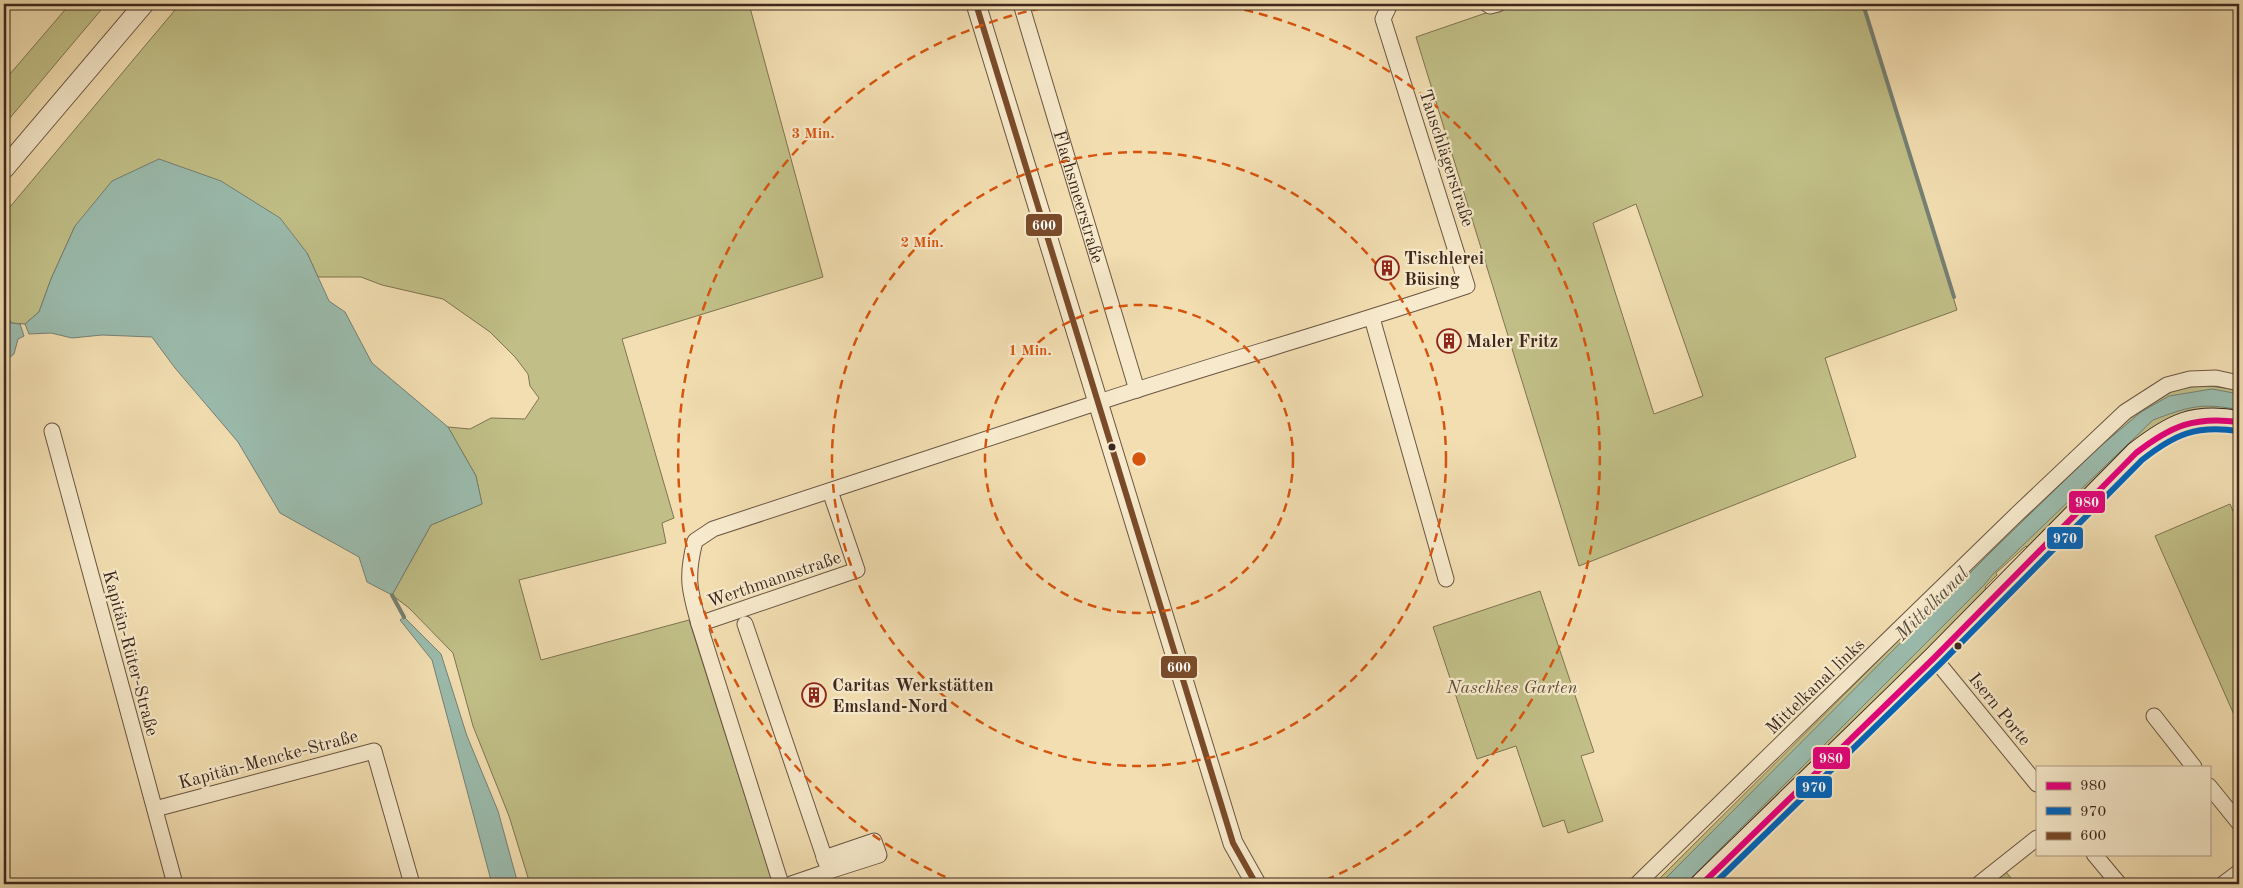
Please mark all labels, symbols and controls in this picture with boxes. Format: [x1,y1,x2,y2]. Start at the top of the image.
street label: Tauschlägerstraße [1415,87,1477,229]
text: 3 Min. [791,127,835,142]
street label: Flachsmeerstraße [1049,128,1106,265]
line badge: 600 [1025,213,1063,237]
text: 600 [1032,219,1056,233]
text: 2 Min. [900,236,944,251]
place label: Tischlerei Büsing [1404,250,1484,289]
building icon: Tischlerei Büsing [1374,255,1400,281]
building icon: Maler Fritz [1436,328,1462,354]
place label: Maler Fritz [1466,333,1558,351]
text: 1 Min. [1008,344,1052,359]
unlabelled marker [1107,442,1117,452]
centre of rings [1130,450,1148,468]
line badge: 980 [2068,490,2106,514]
text: 980 [2075,496,2099,510]
line badge: 970 [2046,526,2084,550]
text: 970 [2053,532,2077,546]
street label: Werthmannstraße [705,549,843,611]
water label: Mittelkanal [1892,564,1973,646]
street label: Kapitän-Rüter-Straße [99,568,161,738]
street label: Mittelkanal links [1763,635,1868,738]
unlabelled marker [1953,641,1963,651]
line badge: 600 [1160,655,1198,679]
text: 600 [1167,661,1191,675]
street label: Isern Porte [1965,670,2034,749]
place label: Caritas Werkstätten Emsland-Nord [832,677,994,716]
park label: Naschkes Garten [1445,679,1578,697]
building icon: Caritas Werkstätten Emsland-Nord [801,682,827,708]
street label: Kapitän-Mencke-Straße [177,727,360,793]
line badge: 980 [1812,746,1851,770]
text: 980 [1819,752,1843,766]
legend [2036,766,2210,856]
line badge: 970 [1795,775,1833,799]
text: 980 [2080,779,2106,794]
text: 970 [1802,781,1826,795]
text: 970 [2080,805,2106,820]
text: 600 [2080,829,2106,844]

